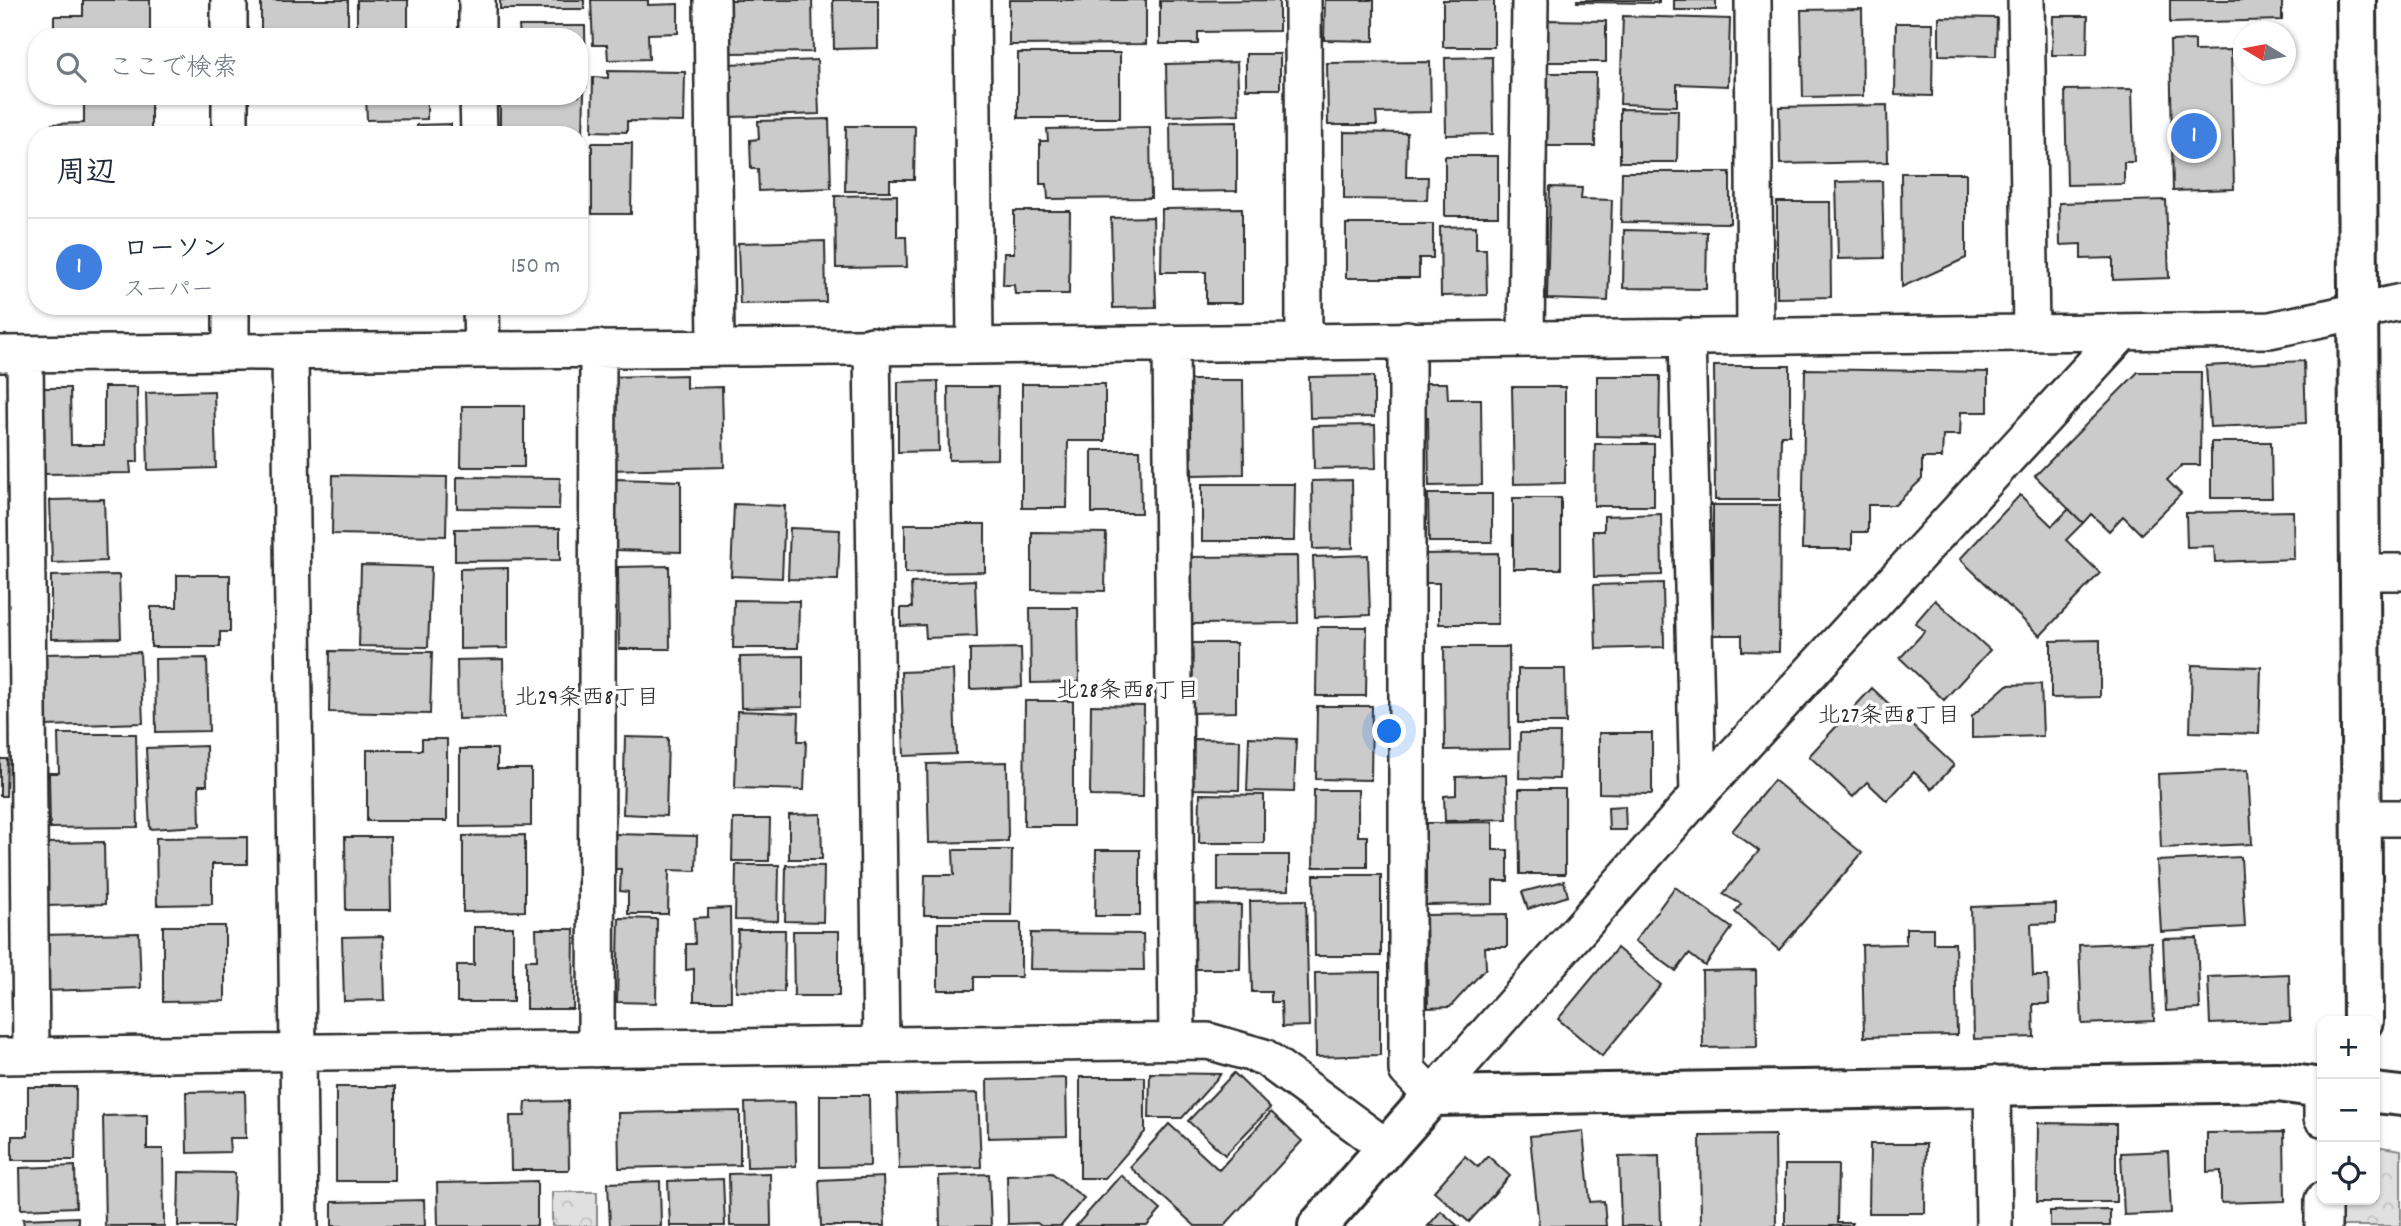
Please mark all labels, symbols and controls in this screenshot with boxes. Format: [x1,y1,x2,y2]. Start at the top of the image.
north arrow [2233,21,2296,84]
search box [28,28,588,105]
icon: search [52,48,90,86]
text: ここで検索 [108,51,238,88]
pin: 1 [2171,110,2217,162]
text: 周辺 [56,154,116,197]
text: ローソン [123,232,227,269]
text: 1 [76,251,82,284]
text: 150 m [511,251,560,284]
text: スーパー [123,275,214,308]
district label: 北28条西8丁目 [1056,676,1200,709]
district label: 北29条西8丁目 [515,683,659,716]
district label: 北27条西8丁目 [1817,701,1961,734]
your location [1372,714,1406,748]
map controls [2317,1016,2380,1205]
button: + [2317,1016,2380,1079]
button: − [2317,1079,2380,1142]
button: locate [2317,1142,2380,1205]

